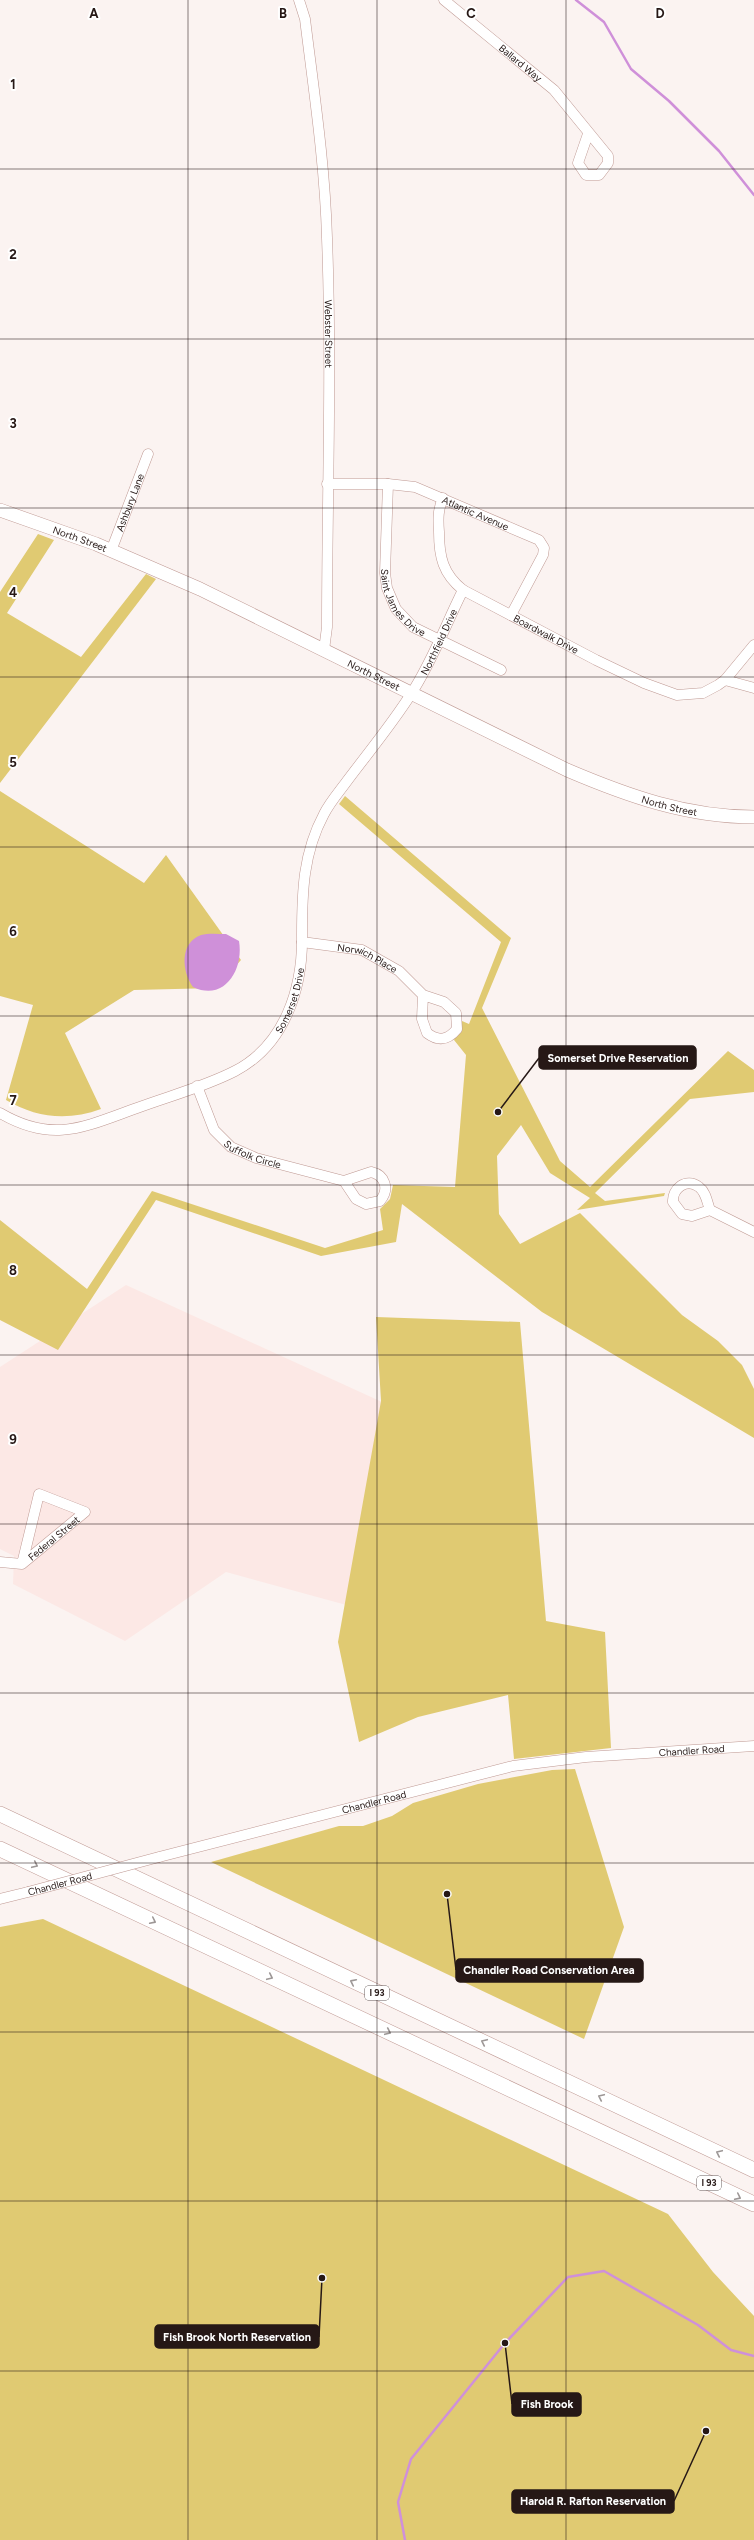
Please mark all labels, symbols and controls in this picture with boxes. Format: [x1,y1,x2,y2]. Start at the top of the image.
text: A [89,6,99,21]
text: B [279,6,287,21]
text: C [466,6,476,21]
text: D [655,6,665,21]
street label: Ballard Way [496,42,545,85]
text: 1 [10,77,16,92]
text: 2 [9,247,17,262]
street label: Webster Street [322,300,335,368]
text: 3 [9,416,17,431]
street label: Ashbury Lane [113,471,147,533]
street label: Atlantic Avenue [440,493,511,534]
street label: North Street [51,523,109,555]
street label: Saint James Drive [378,569,428,639]
text: 4 [9,585,17,600]
street label: Northfield Drive [418,606,460,677]
street label: Boardwalk Drive [511,612,581,657]
street label: North Street [345,657,402,694]
text: 5 [9,755,17,770]
street label: North Street [640,793,698,819]
text: 6 [9,924,17,939]
street label: Norwich Place [336,941,400,976]
street label: Somerset Drive [272,966,307,1036]
callout: Somerset Drive Reservation [539,1046,696,1069]
text: Somerset Drive Reservation [548,1052,688,1065]
text: 7 [9,1093,17,1108]
street label: Suffolk Circle [221,1137,283,1171]
text: 8 [9,1263,17,1278]
text: 9 [9,1432,17,1447]
street label: Federal Street [25,1513,83,1564]
street label: Chandler Road [658,1742,725,1759]
street label: Chandler Road [341,1788,408,1817]
one-way arrow [31,1861,38,1869]
street label: Chandler Road [26,1869,94,1899]
one-way arrow [148,1916,156,1924]
callout: Chandler Road Conservation Area [456,1959,643,1982]
text: Chandler Road Conservation Area [463,1964,635,1977]
one-way arrow [266,1972,273,1980]
one-way arrow [349,1979,357,1987]
road number: I 93 [365,1986,389,2000]
one-way arrow [383,2027,391,2035]
one-way arrow [480,2039,488,2047]
one-way arrow [598,2094,606,2102]
one-way arrow [715,2150,723,2158]
road number: I 93 [697,2176,721,2190]
one-way arrow [733,2192,741,2200]
callout: Fish Brook North Reservation [155,2325,319,2348]
text: Fish Brook North Reservation [163,2331,311,2344]
callout: Fish Brook [512,2393,581,2416]
text: Fish Brook [521,2398,573,2411]
callout: Harold R. Rafton Reservation [512,2490,674,2513]
text: Harold R. Rafton Reservation [520,2495,666,2508]

